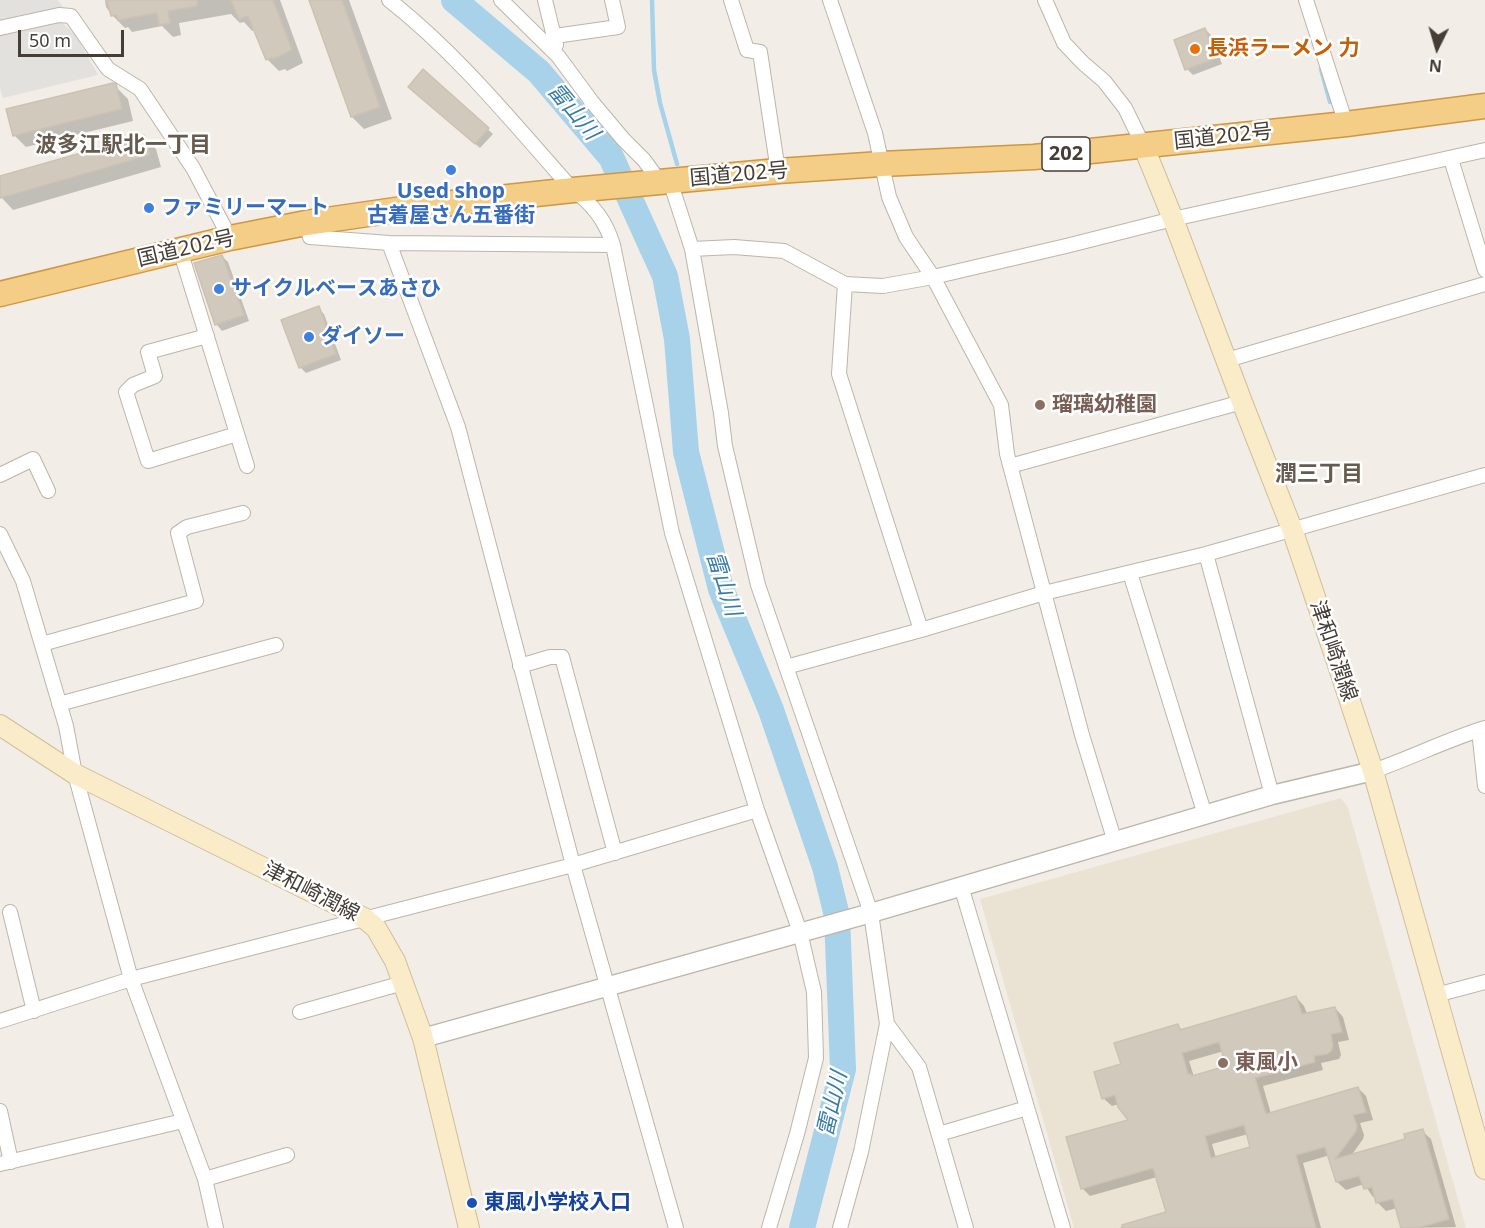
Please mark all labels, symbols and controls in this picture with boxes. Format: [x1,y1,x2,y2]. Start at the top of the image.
scale bar [21,18,128,56]
north arrow [1407,18,1467,78]
text: 50 m [29,28,71,52]
place label: 長浜ラーメン 力 [1207,36,1359,62]
marker: 長浜ラーメン 力 [1188,42,1202,56]
text: N [1428,54,1443,77]
water label: 雷山川 [542,78,604,146]
street label: 国道202号 [1172,119,1274,155]
district label: 波多江駅北一丁目 [35,133,211,159]
road number: 202 [1042,137,1090,171]
street label: 国道202号 [689,158,789,192]
marker: Used shop 古着屋さん五番街 [444,163,458,177]
place label: Used shop 古着屋さん五番街 [367,179,535,229]
place label: ファミリーマート [161,195,329,221]
marker: ファミリーマート [142,201,156,215]
street label: 国道202号 [135,226,237,272]
place label: サイクルベースあさひ [231,276,441,302]
marker: サイクルベースあさひ [212,282,226,296]
place label: ダイソー [321,324,405,350]
marker: ダイソー [302,330,316,344]
place label: 瑠璃幼稚園 [1052,392,1157,418]
marker: 瑠璃幼稚園 [1033,398,1047,412]
district label: 潤三丁目 [1275,462,1363,488]
water label: 雷山川 [700,549,746,619]
street label: 津和崎潤線 [1304,597,1362,705]
street label: 津和崎潤線 [259,857,363,927]
place label: 東風小 [1235,1050,1298,1076]
marker: 東風小 [1216,1056,1230,1070]
water label: 雷山川 [813,1069,853,1139]
place label: 東風小学校入口 [484,1190,631,1216]
marker: 東風小学校入口 [465,1196,479,1210]

